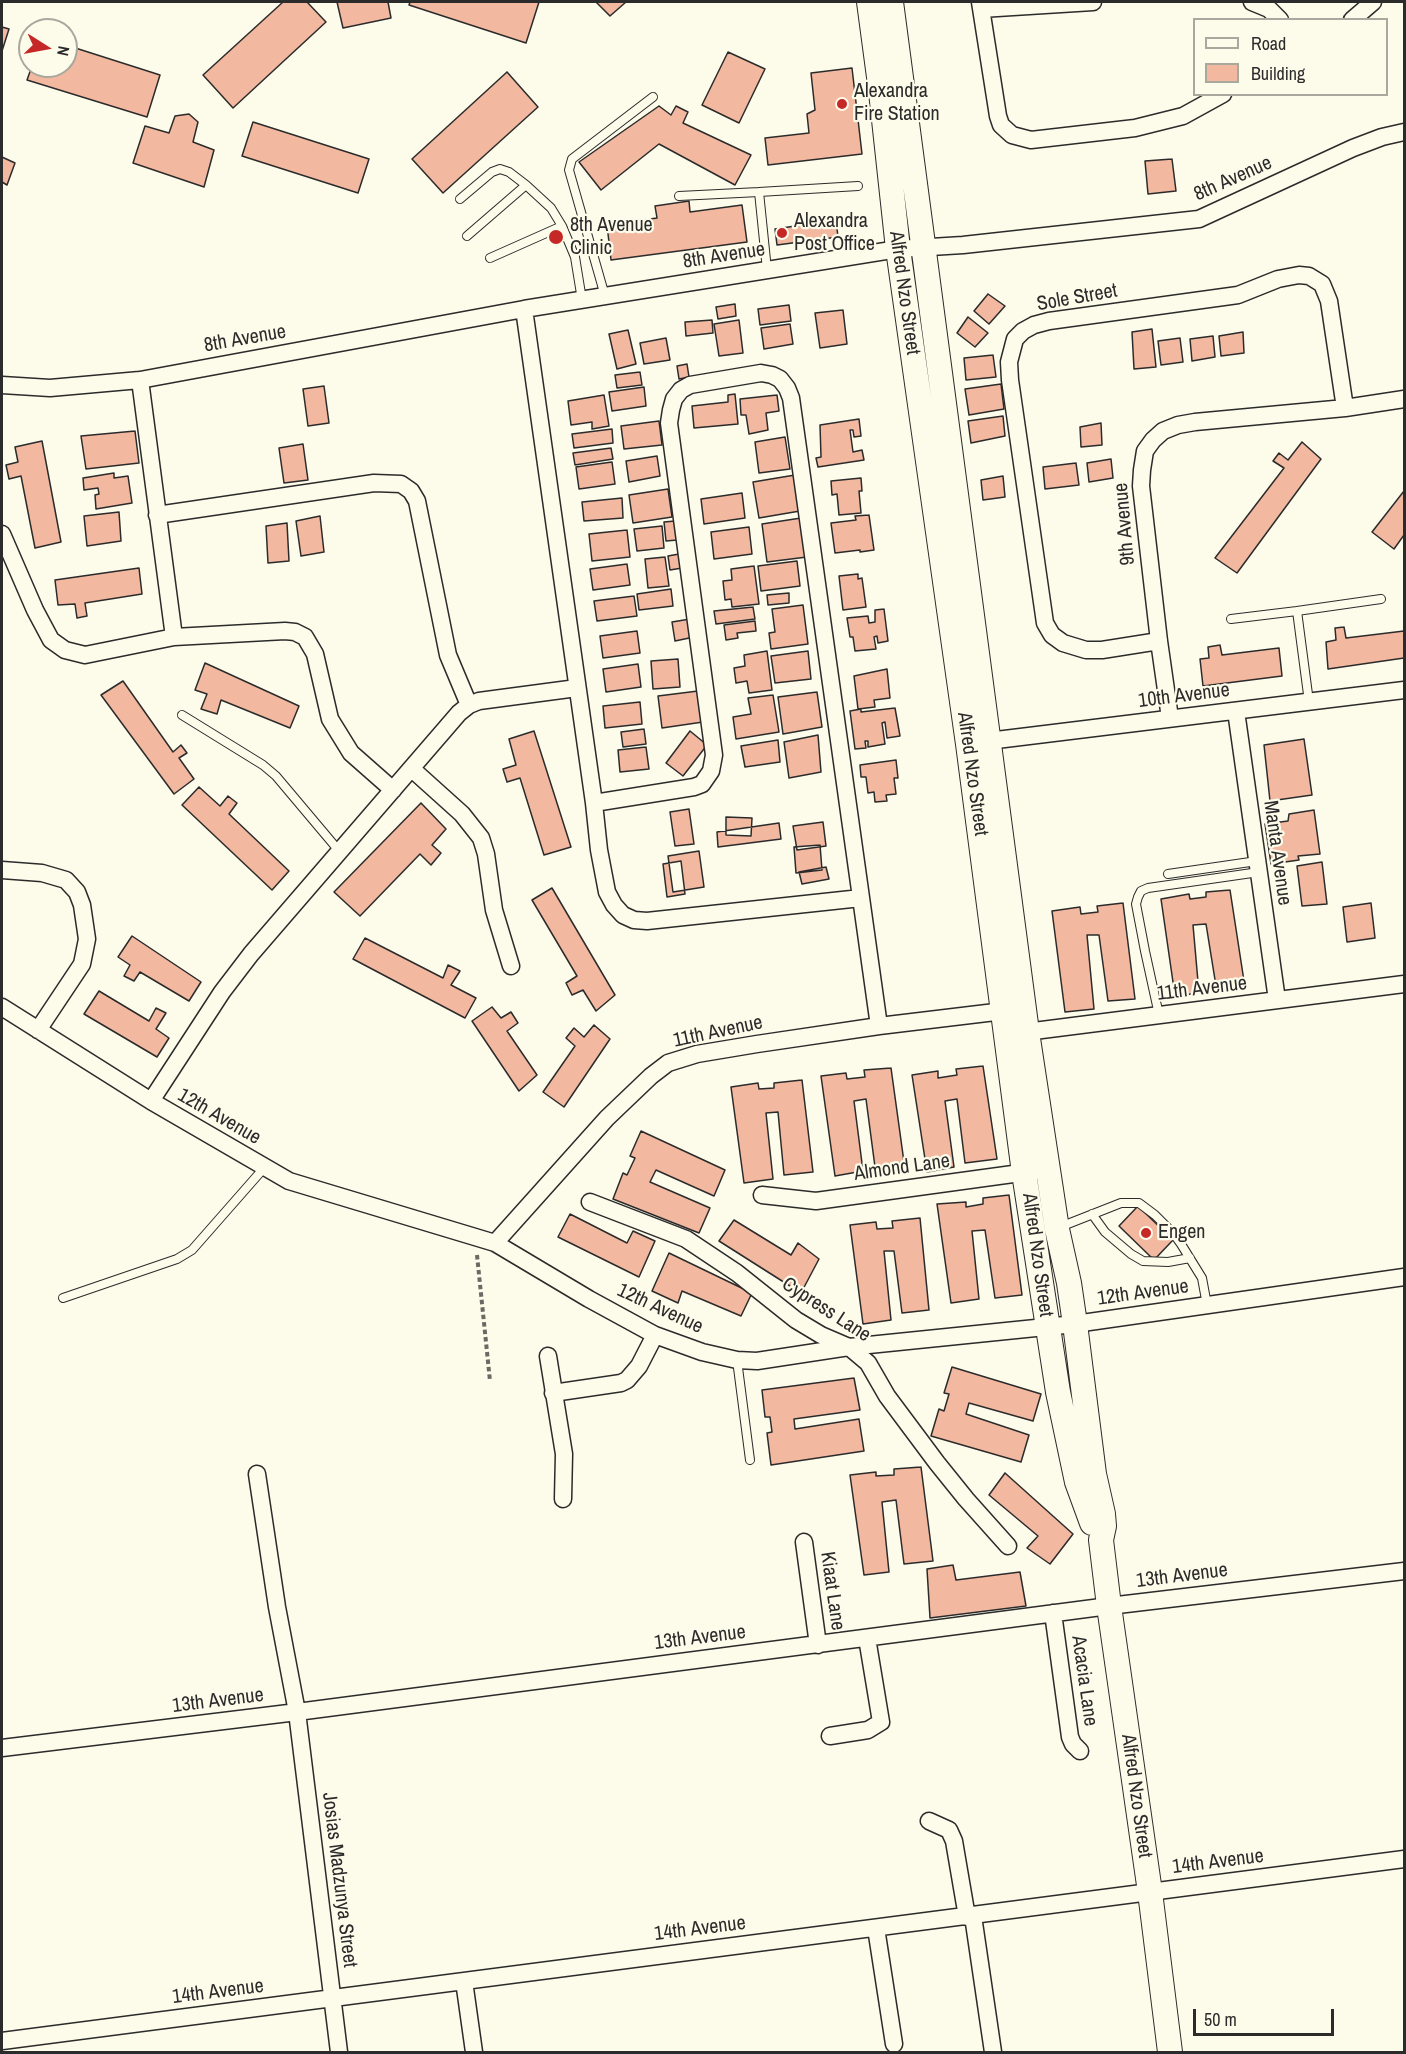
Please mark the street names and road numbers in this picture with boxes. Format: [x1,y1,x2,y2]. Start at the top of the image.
street label: 8th Avenue [1190,151,1276,207]
street label: Alfred Nzo Street [883,229,925,357]
street label: 8th Avenue [681,238,767,274]
street label: Sole Street [1035,279,1119,317]
street label: 8th Avenue [202,320,288,358]
street label: 9th Avenue [1109,482,1141,566]
street label: 10th Avenue [1137,678,1231,714]
street label: Alfred Nzo Street [951,710,993,838]
street label: Manta Avenue [1258,799,1296,907]
street label: 11th Avenue [1156,972,1248,1006]
street label: 11th Avenue [671,1011,765,1053]
street label: 12th Avenue [173,1084,265,1150]
street label: Almond Lane [852,1149,952,1187]
street label: Alfred Nzo Street [1016,1191,1058,1319]
street label: Cypress Lane [777,1272,875,1348]
street label: 12th Avenue [1096,1275,1190,1311]
street label: 12th Avenue [613,1279,707,1339]
street label: Kiaat Lane [815,1550,849,1632]
street label: 13th Avenue [1135,1558,1229,1594]
street label: 13th Avenue [653,1620,747,1656]
street label: Acacia Lane [1066,1634,1102,1728]
street label: 13th Avenue [171,1683,265,1719]
street label: Alfred Nzo Street [1115,1732,1157,1860]
street label: Josias Madzunya Street [316,1791,362,1969]
street label: 14th Avenue [1171,1844,1265,1880]
street label: 14th Avenue [653,1911,747,1947]
street label: 14th Avenue [171,1974,265,2010]

